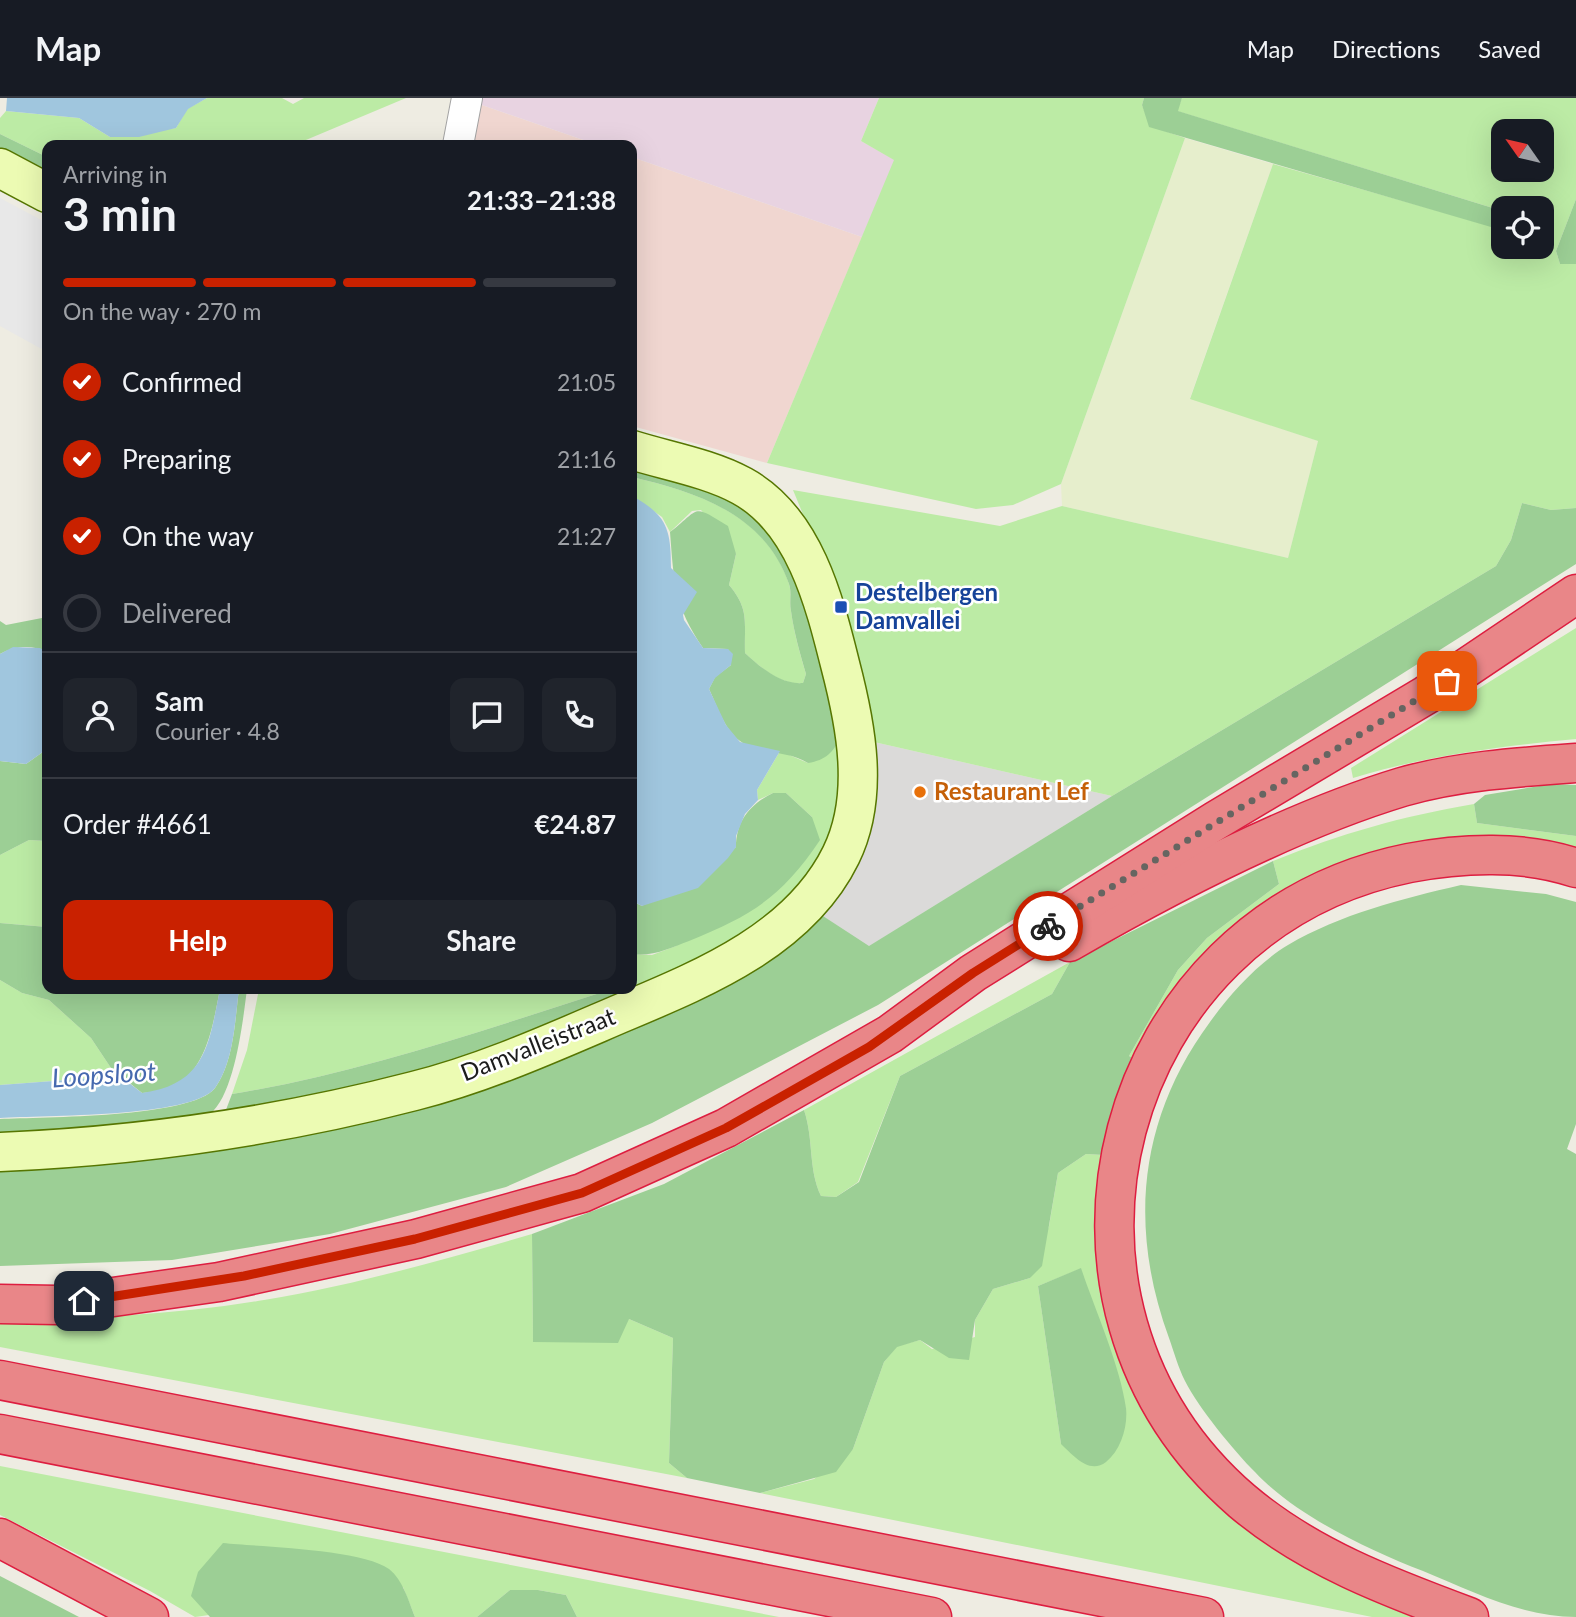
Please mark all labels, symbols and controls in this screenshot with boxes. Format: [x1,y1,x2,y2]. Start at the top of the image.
text: Map [35,28,101,68]
text: Map [1247,34,1294,63]
text: Directions [1332,34,1440,63]
text: Saved [1478,34,1541,63]
north arrow [1491,119,1554,182]
map controls [1491,119,1554,259]
text: Arriving in [63,160,167,188]
text: 21:33–21:38 [467,184,616,216]
text: 3 min [63,186,177,241]
button: locate [1491,196,1554,259]
text: On the way · 270 m [63,297,262,325]
icon: check [63,363,101,401]
text: Confirmed [122,366,242,398]
text: 21:05 [557,368,616,396]
icon: check [63,440,101,478]
text: Preparing [122,443,231,475]
text: 21:16 [557,445,616,473]
icon: check [63,517,101,555]
text: On the way [122,520,254,552]
text: 21:27 [557,522,616,550]
place label: Destelbergen Damvallei [855,577,998,634]
text: Delivered [122,597,232,629]
marker: Destelbergen Damvallei [833,599,849,615]
pin [1417,651,1477,711]
icon: bag [1428,662,1466,700]
button: person [63,678,137,752]
button: chat [450,678,524,752]
button: phone [542,678,616,752]
text: Sam [155,685,204,717]
text: Courier · 4.8 [155,717,280,745]
place label: Restaurant Lef [934,776,1089,805]
marker: Restaurant Lef [912,784,928,800]
text: Order #4661 [63,808,212,840]
text: €24.87 [534,808,616,840]
courier [1013,891,1083,961]
button: Help [63,900,333,980]
button: Share [347,900,616,980]
icon: bike [1029,907,1067,945]
street label: Damvalleistraat [456,1001,619,1086]
water label: Loopsloot [51,1054,157,1094]
pin [54,1271,114,1331]
icon: home [65,1282,103,1320]

